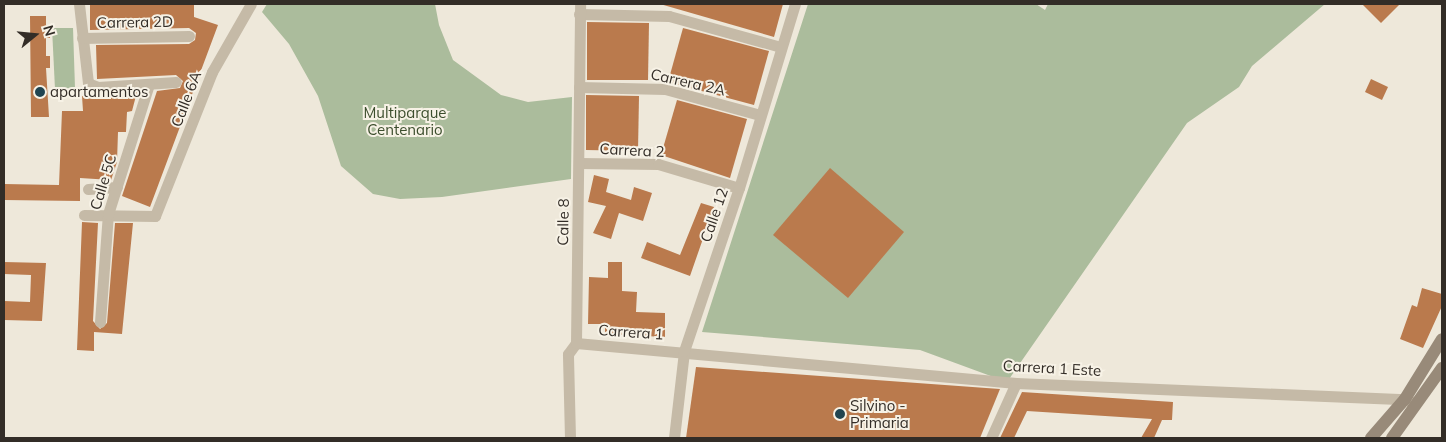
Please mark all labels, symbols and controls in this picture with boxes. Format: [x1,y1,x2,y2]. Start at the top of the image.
north arrow [10,10,60,60]
street label: Carrera 2D [97,12,173,32]
text: N [39,23,59,38]
street label: Carrera 2A [649,65,727,99]
street label: Calle 6A [167,69,205,129]
place label: apartamentos [50,83,148,101]
marker: apartamentos [34,86,46,98]
park label: Multiparque Centenario [363,103,447,138]
street label: Carrera 2 [599,139,665,161]
street label: Calle 5C [86,152,120,212]
street label: Calle 12 [696,185,732,245]
street label: Calle 8 [554,198,572,246]
street label: Carrera 1 [598,321,664,343]
street label: Carrera 1 Este [1002,356,1102,380]
place label: Silvino - Primaria [850,396,909,431]
marker: Silvino - Primaria [834,408,846,420]

